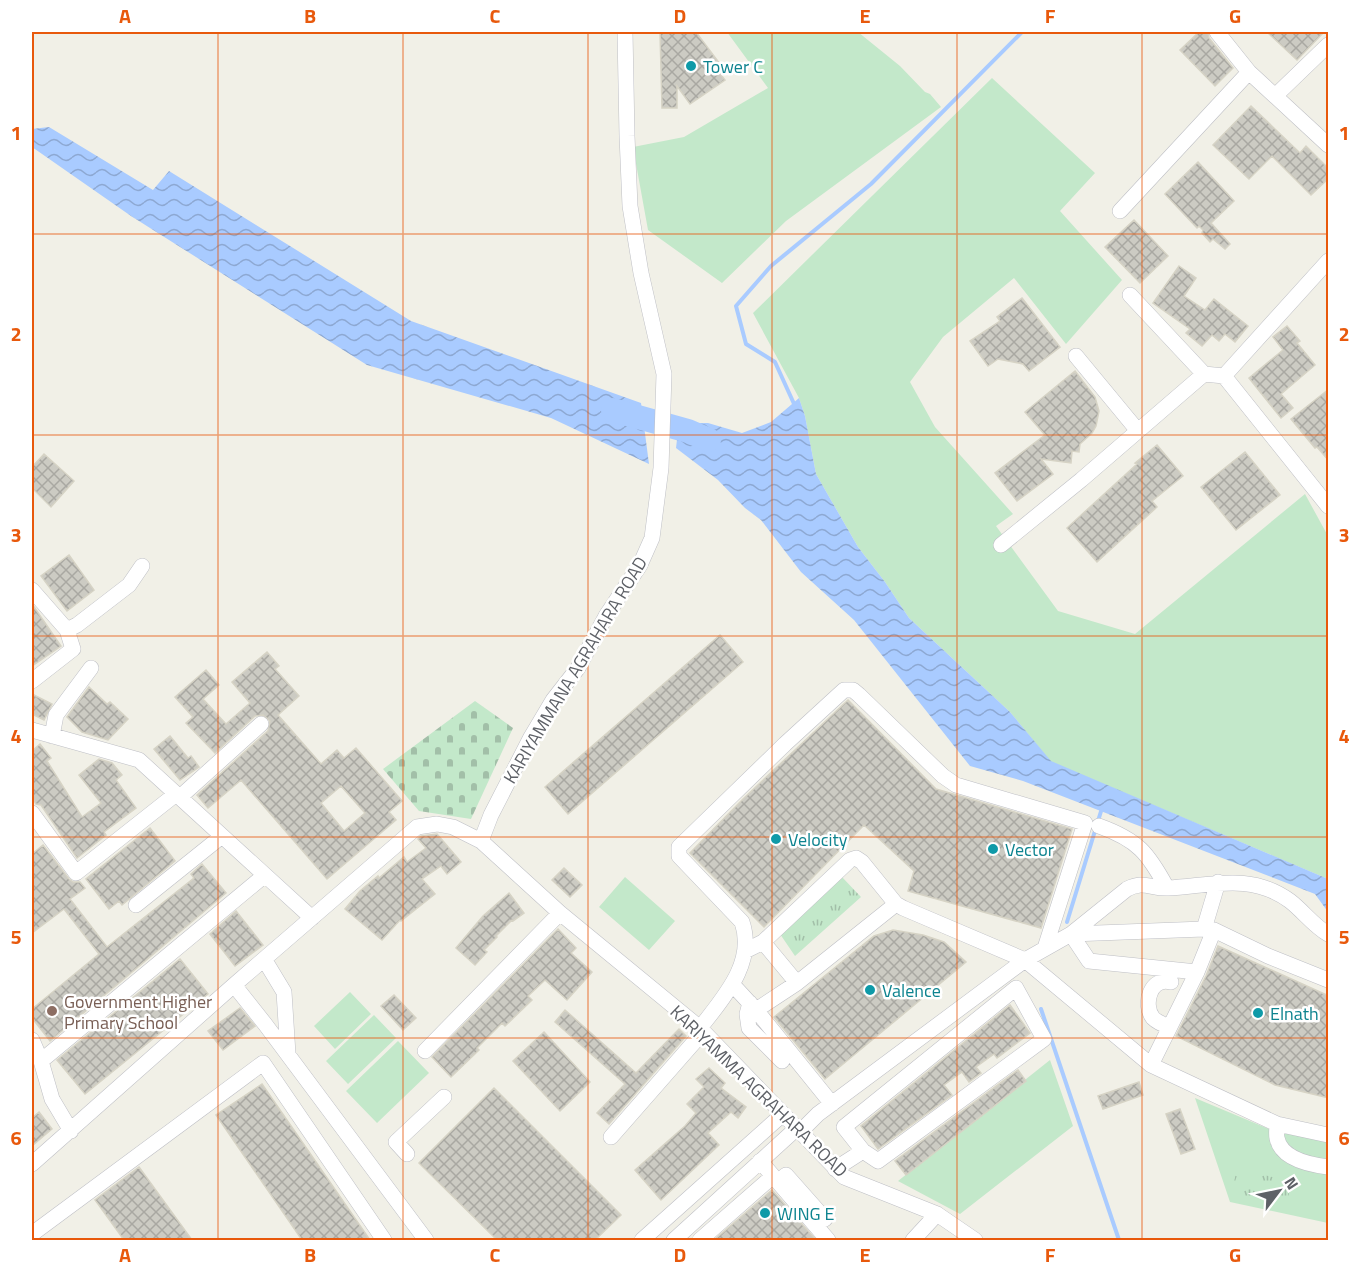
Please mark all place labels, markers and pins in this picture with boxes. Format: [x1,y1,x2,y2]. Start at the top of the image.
place label: Tower C [703,53,763,80]
marker: Tower C [684,59,698,73]
place label: Velocity [788,826,848,853]
marker: Velocity [769,832,783,846]
place label: Vector [1005,836,1054,863]
marker: Vector [986,842,1000,856]
place label: Valence [882,977,941,1004]
marker: Valence [863,983,877,997]
place label: Government Higher Primary School [64,988,212,1036]
place label: Elnath [1270,1000,1319,1027]
marker: Government Higher Primary School [45,1004,59,1018]
marker: Elnath [1251,1006,1265,1020]
place label: WING E [777,1200,835,1227]
marker: WING E [758,1206,772,1220]

